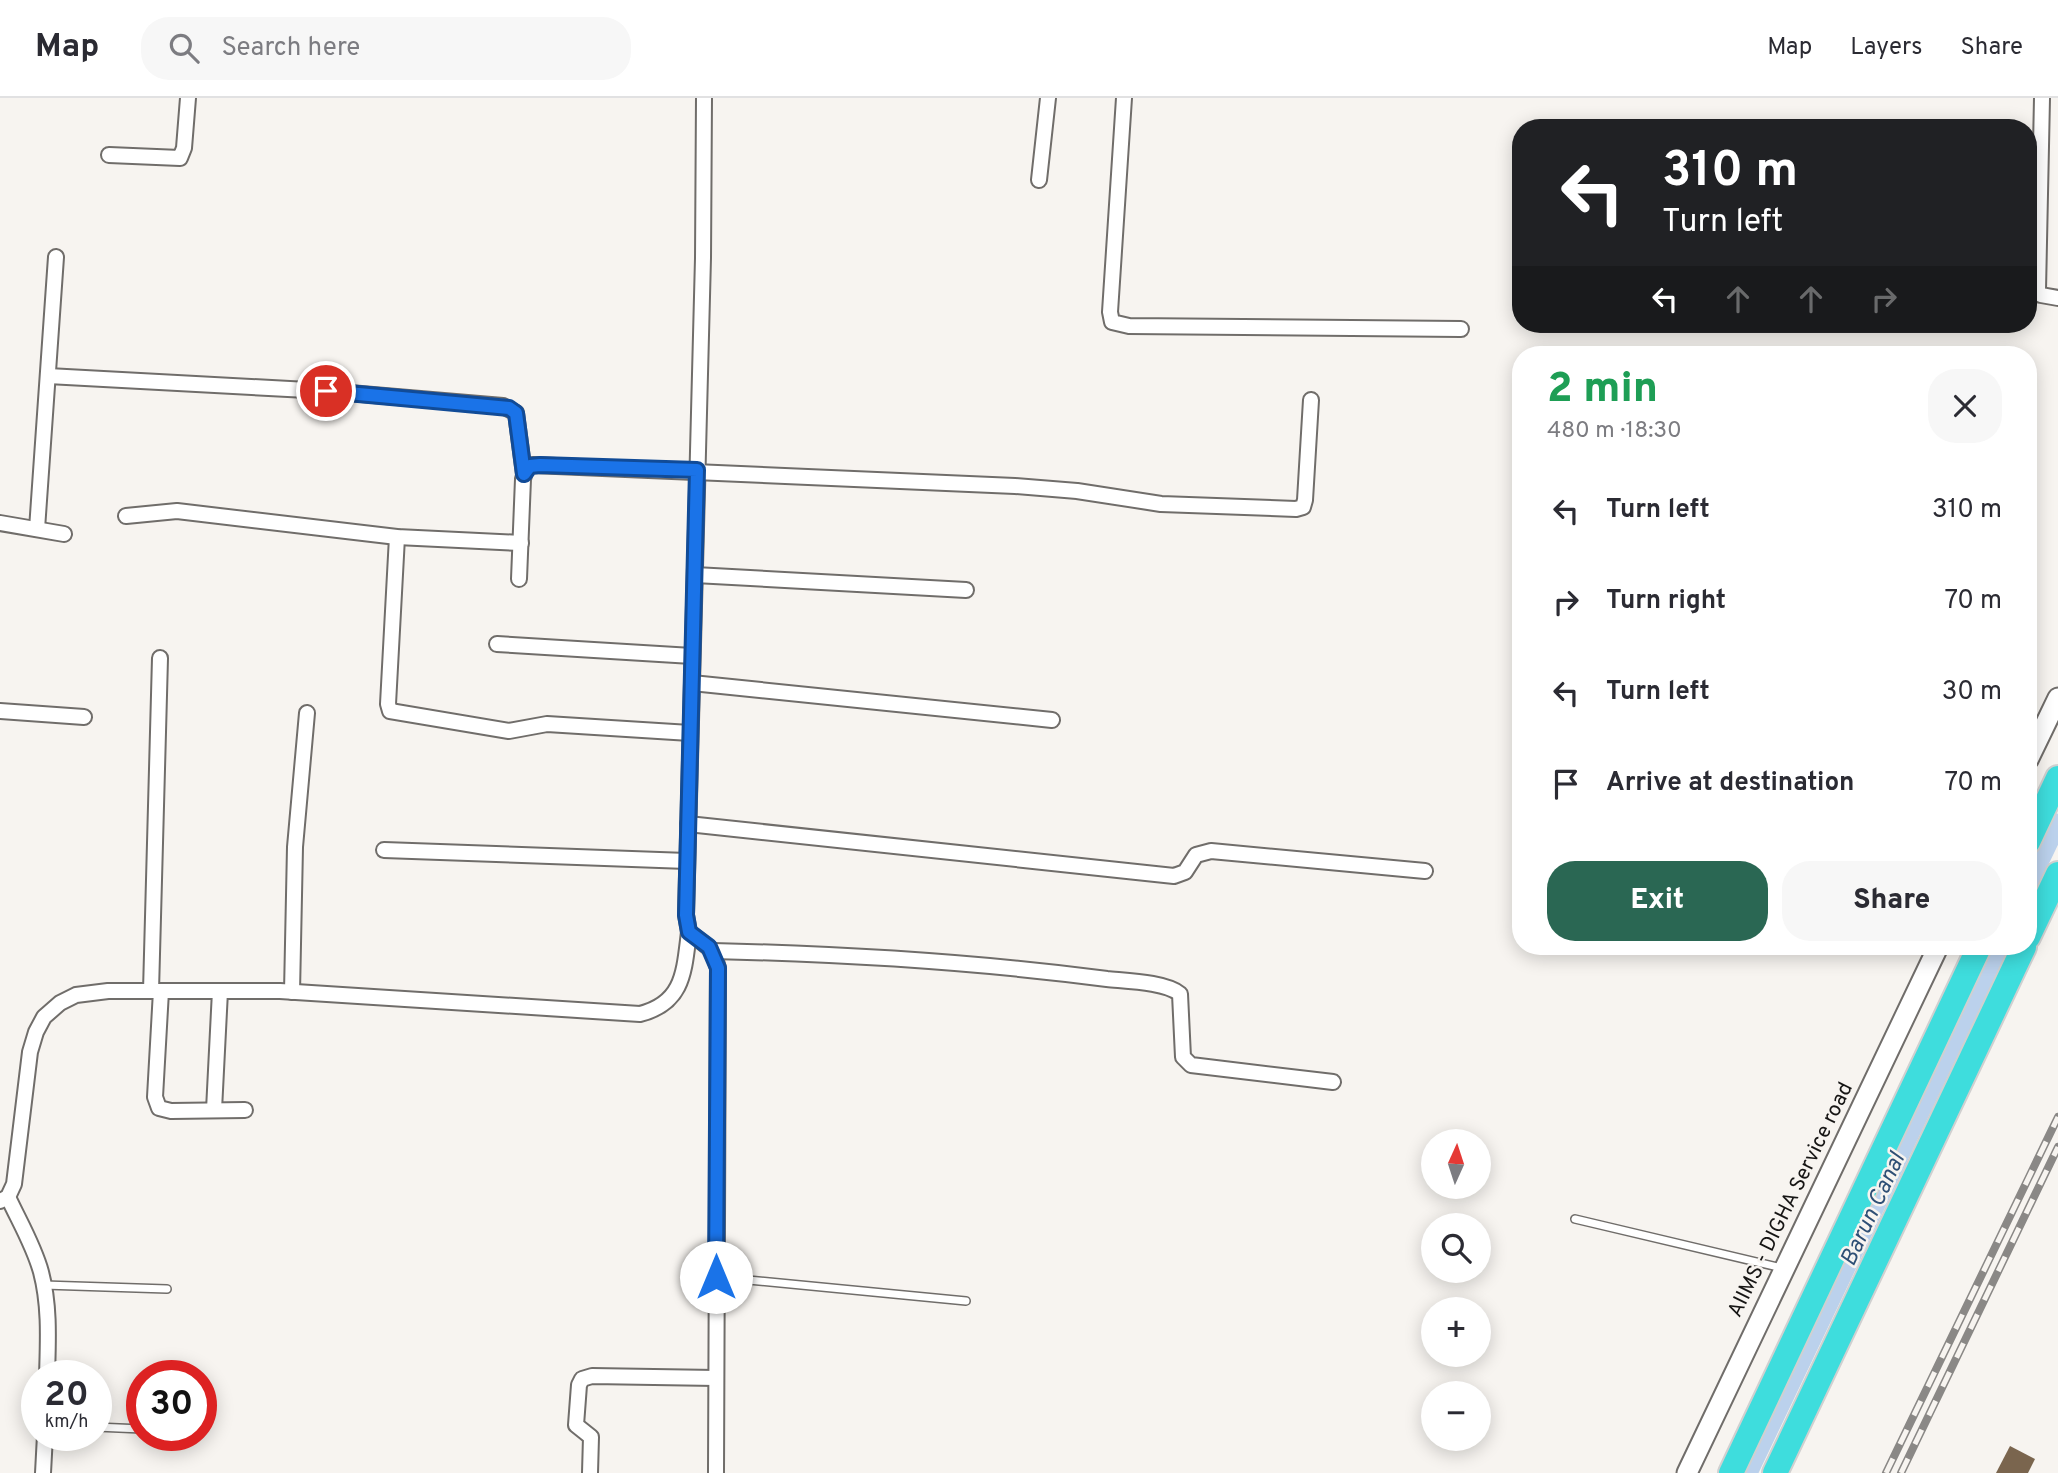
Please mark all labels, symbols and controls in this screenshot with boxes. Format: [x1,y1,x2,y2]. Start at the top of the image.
search box [141,17,631,80]
text: Map [35,27,99,69]
icon: search [165,29,203,67]
text: Search here [221,32,360,65]
text: Map [1767,33,1812,63]
text: Layers [1850,33,1922,63]
text: Share [1960,33,2023,63]
text: 310 m [1662,142,1798,204]
icon: left [1547,147,1638,238]
text: Turn left [1662,203,1783,243]
icon: left [1646,280,1684,318]
icon: ahead [1719,280,1757,318]
icon: ahead [1792,280,1830,318]
icon: right [1865,280,1903,318]
pin [296,361,356,421]
text: 2 min [1547,364,1658,417]
button: close [1928,369,2002,443]
icon: arrive [307,372,345,410]
text: 480 m · 18:30 [1547,417,1682,446]
icon: left [1547,492,1585,530]
text: Turn left [1606,494,1710,527]
text: 310 m [1932,494,2002,527]
icon: right [1547,583,1585,621]
text: Turn right [1606,585,1726,618]
text: 70 m [1944,585,2002,618]
icon: left [1547,674,1585,712]
text: Turn left [1606,676,1710,709]
text: 30 m [1942,676,2002,709]
icon: arrive [1547,765,1585,803]
text: Arrive at destination [1606,767,1854,800]
text: 70 m [1944,767,2002,800]
button: Exit [1547,861,1768,941]
button: Share [1782,861,2002,941]
street label: AIIMS - DIGHA Service road [1722,1078,1860,1322]
north arrow [1421,1129,1491,1199]
map controls [1421,1129,1491,1451]
water label: Barun Canal [1835,1148,1913,1271]
button: search [1421,1213,1491,1283]
position arrow [679,1240,753,1314]
button: + [1421,1297,1491,1367]
speed limit sign: 30 [126,1360,217,1451]
text: 20 [44,1374,89,1418]
button: − [1421,1381,1491,1451]
text: km/h [45,1411,88,1434]

